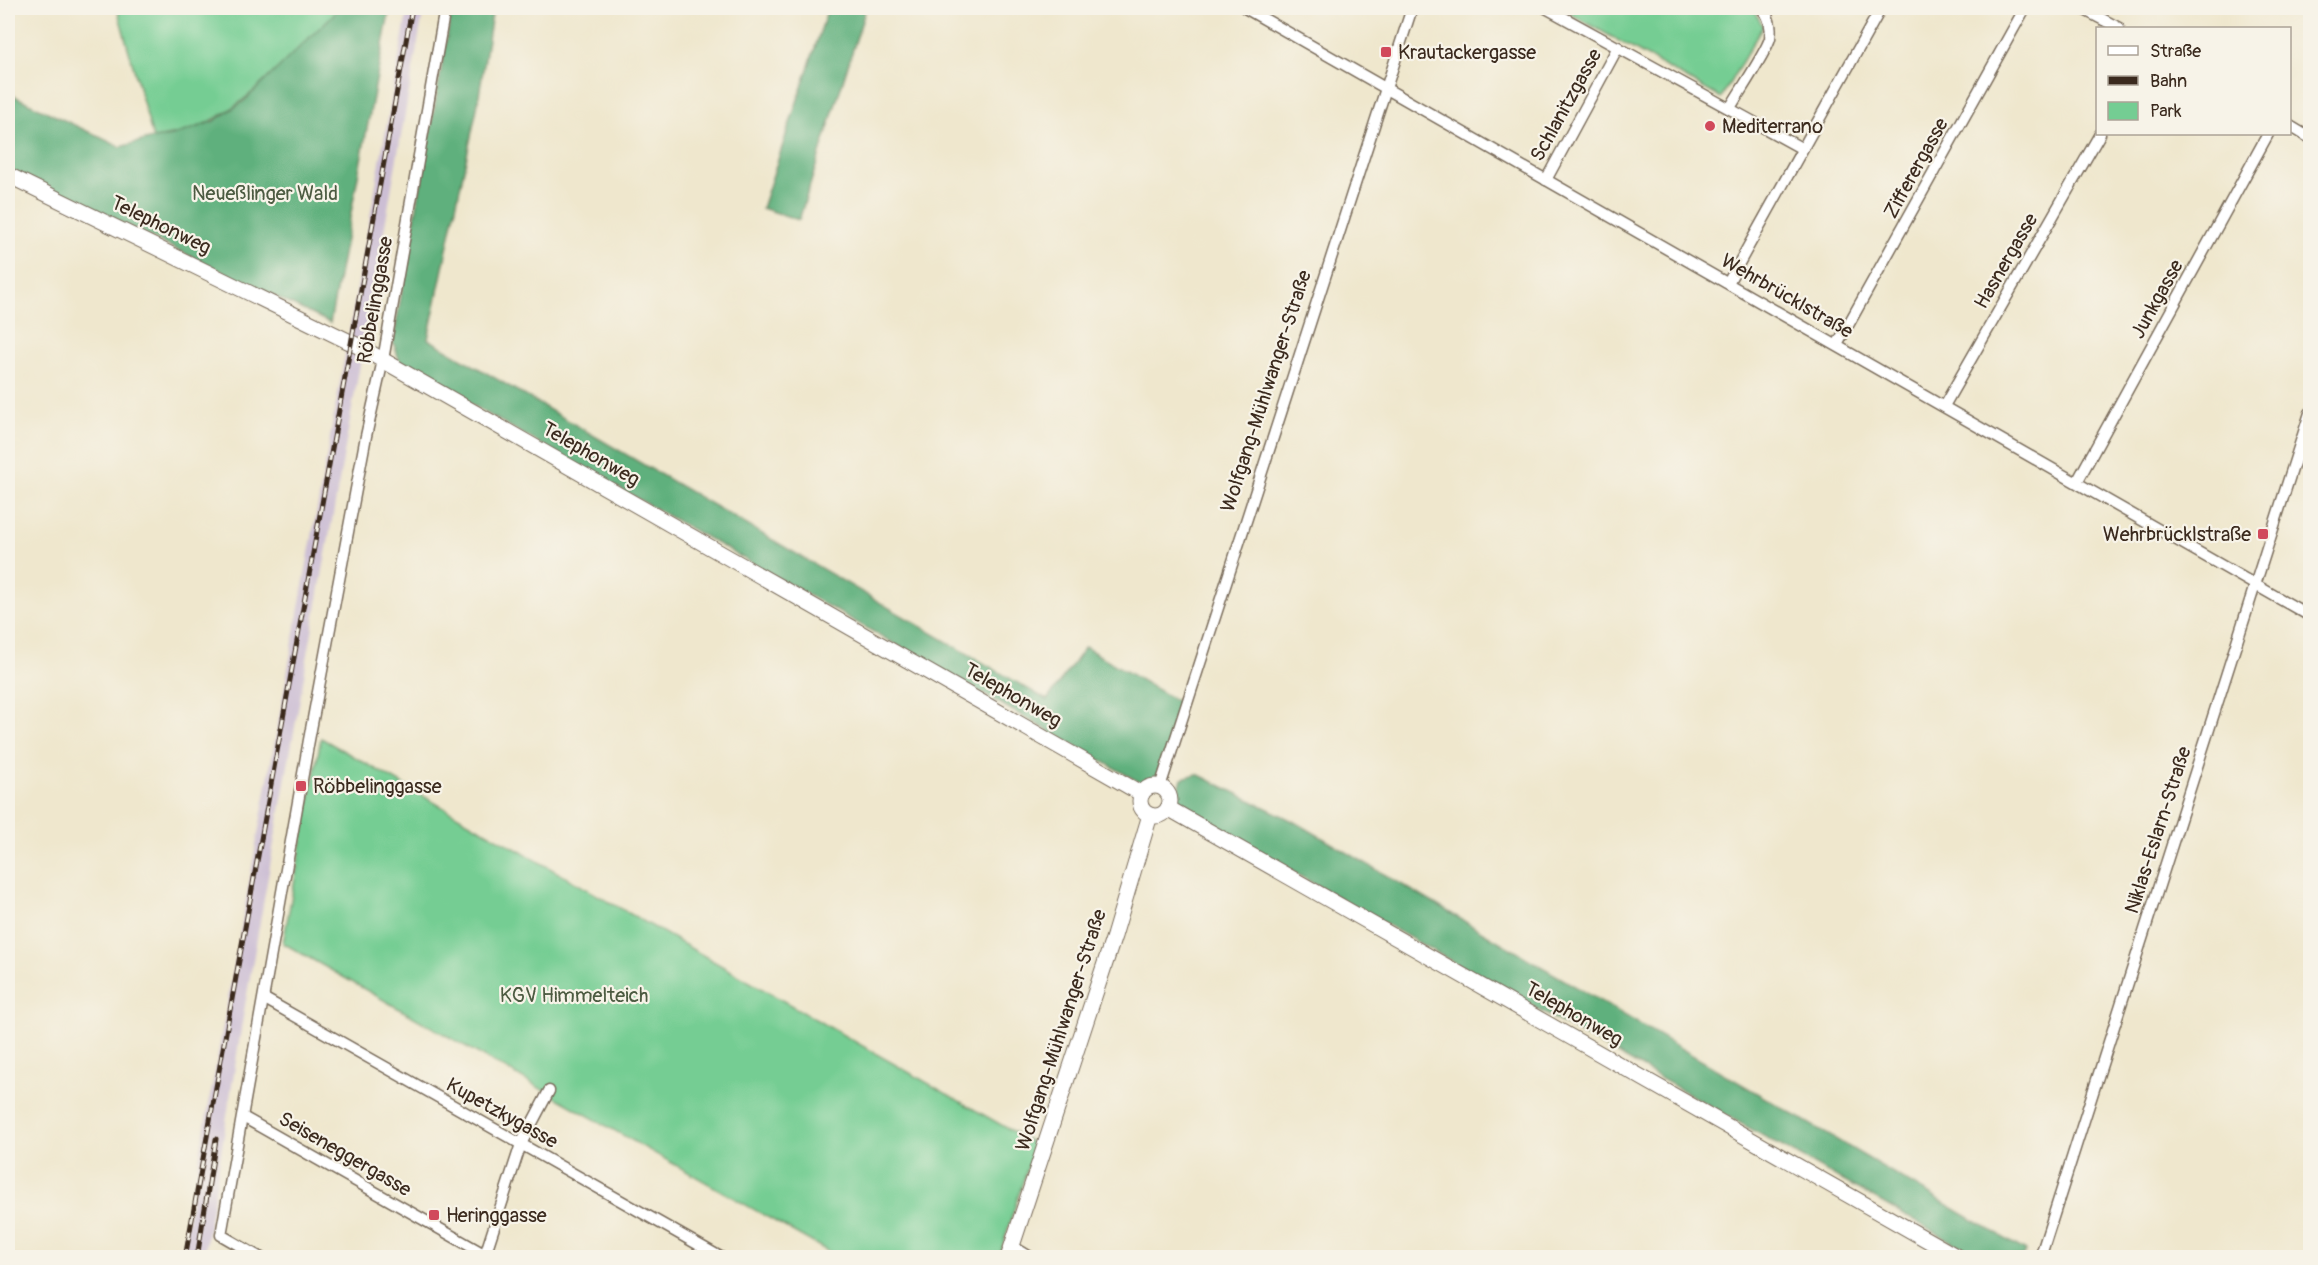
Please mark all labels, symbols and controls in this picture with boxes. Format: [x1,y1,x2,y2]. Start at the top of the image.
legend [2096,27,2291,135]
place label: Krautackergasse [1398,40,1536,65]
text: Straße [2150,40,2201,63]
street label: Schlanitzgasse [1525,44,1607,166]
marker: Krautackergasse [1379,45,1393,59]
text: Bahn [2150,70,2187,93]
text: Park [2150,100,2182,123]
street label: Zifferergasse [1878,113,1954,223]
place label: Mediterrano [1722,114,1823,139]
marker: Mediterrano [1703,119,1717,133]
park label: Neueßlinger Wald [192,181,338,206]
street label: Telephonweg [107,190,215,260]
street label: Hasnergasse [1969,209,2043,313]
street label: Röbbelinggasse [352,234,399,366]
street label: Wehrbrücklstraße [1717,248,1858,344]
street label: Junkgasse [2125,255,2189,343]
street label: Wolfgang-Mühlwanger-Straße [1215,267,1317,515]
street label: Telephonweg [538,416,644,492]
place label: Wehrbrücklstraße [2103,522,2251,547]
marker: Wehrbrücklstraße [2256,527,2270,541]
street label: Telephonweg [960,657,1066,733]
street label: Niklas-Eslarn-Straße [2119,743,2197,917]
place label: Röbbelinggasse [313,774,442,799]
marker: Röbbelinggasse [294,779,308,793]
street label: Wolfgang-Mühlwanger-Straße [1010,906,1112,1154]
street label: Telephonweg [1521,976,1627,1052]
park label: KGV Himmelteich [500,983,648,1008]
street label: Kupetzkygasse [442,1072,562,1154]
street label: Seiseneggergasse [274,1106,416,1202]
place label: Heringgasse [446,1203,547,1228]
marker: Heringgasse [427,1208,441,1222]

